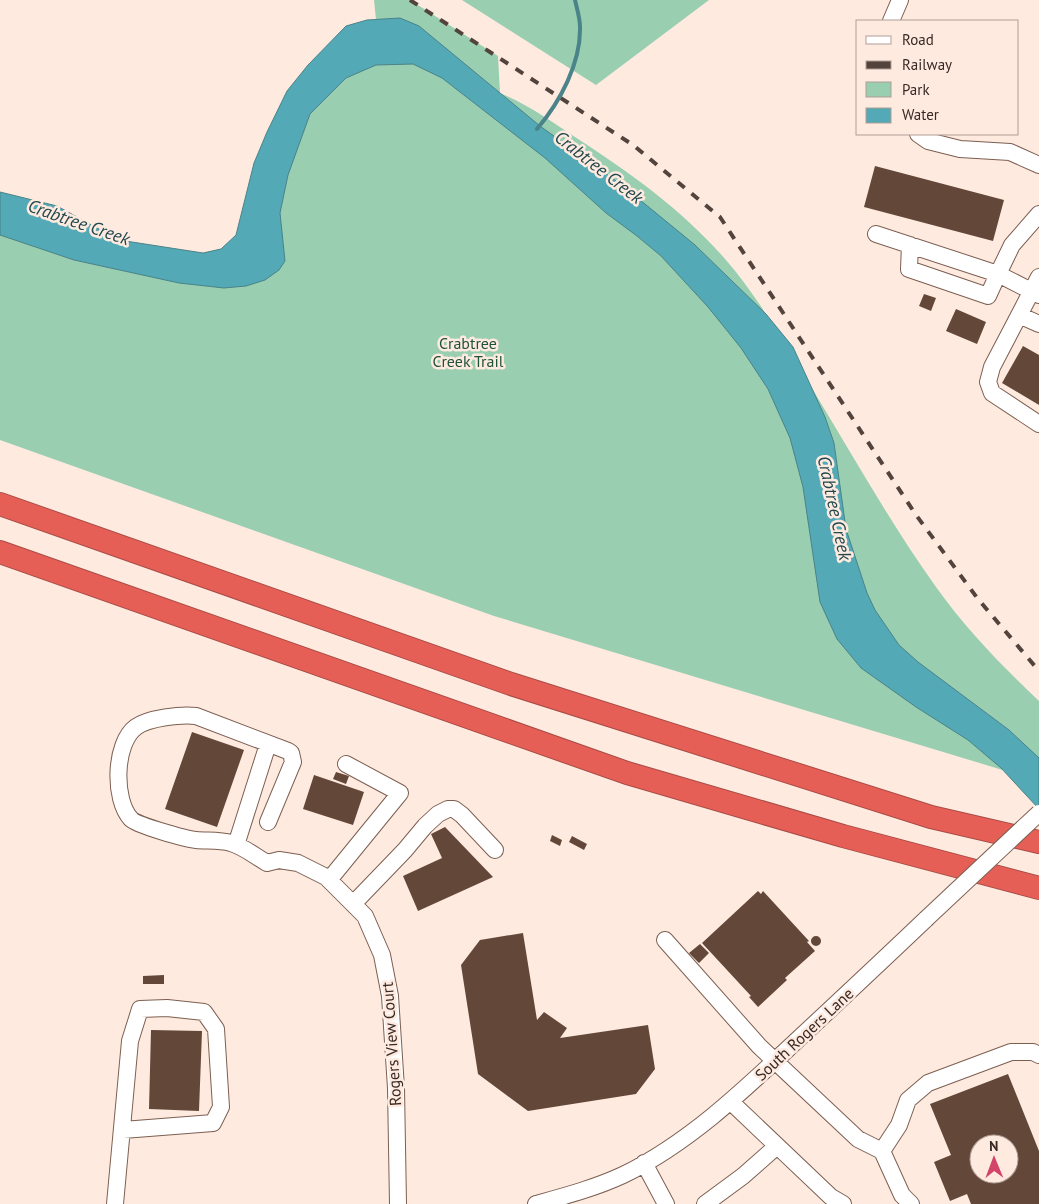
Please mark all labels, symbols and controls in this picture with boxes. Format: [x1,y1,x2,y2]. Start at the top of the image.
legend [856,20,1019,135]
text: Road [902,30,934,49]
text: Railway [902,55,952,74]
text: Park [902,80,930,99]
text: Water [902,105,939,124]
water label: Crabtree Creek [550,125,649,209]
water label: Crabtree Creek [25,194,134,250]
park label: Crabtree Creek Trail [433,333,504,371]
water label: Crabtree Creek [813,454,857,563]
street label: Rogers View Court [377,981,405,1107]
street label: South Rogers Lane [751,983,857,1085]
north arrow [969,1134,1019,1184]
text: N [989,1137,999,1155]

